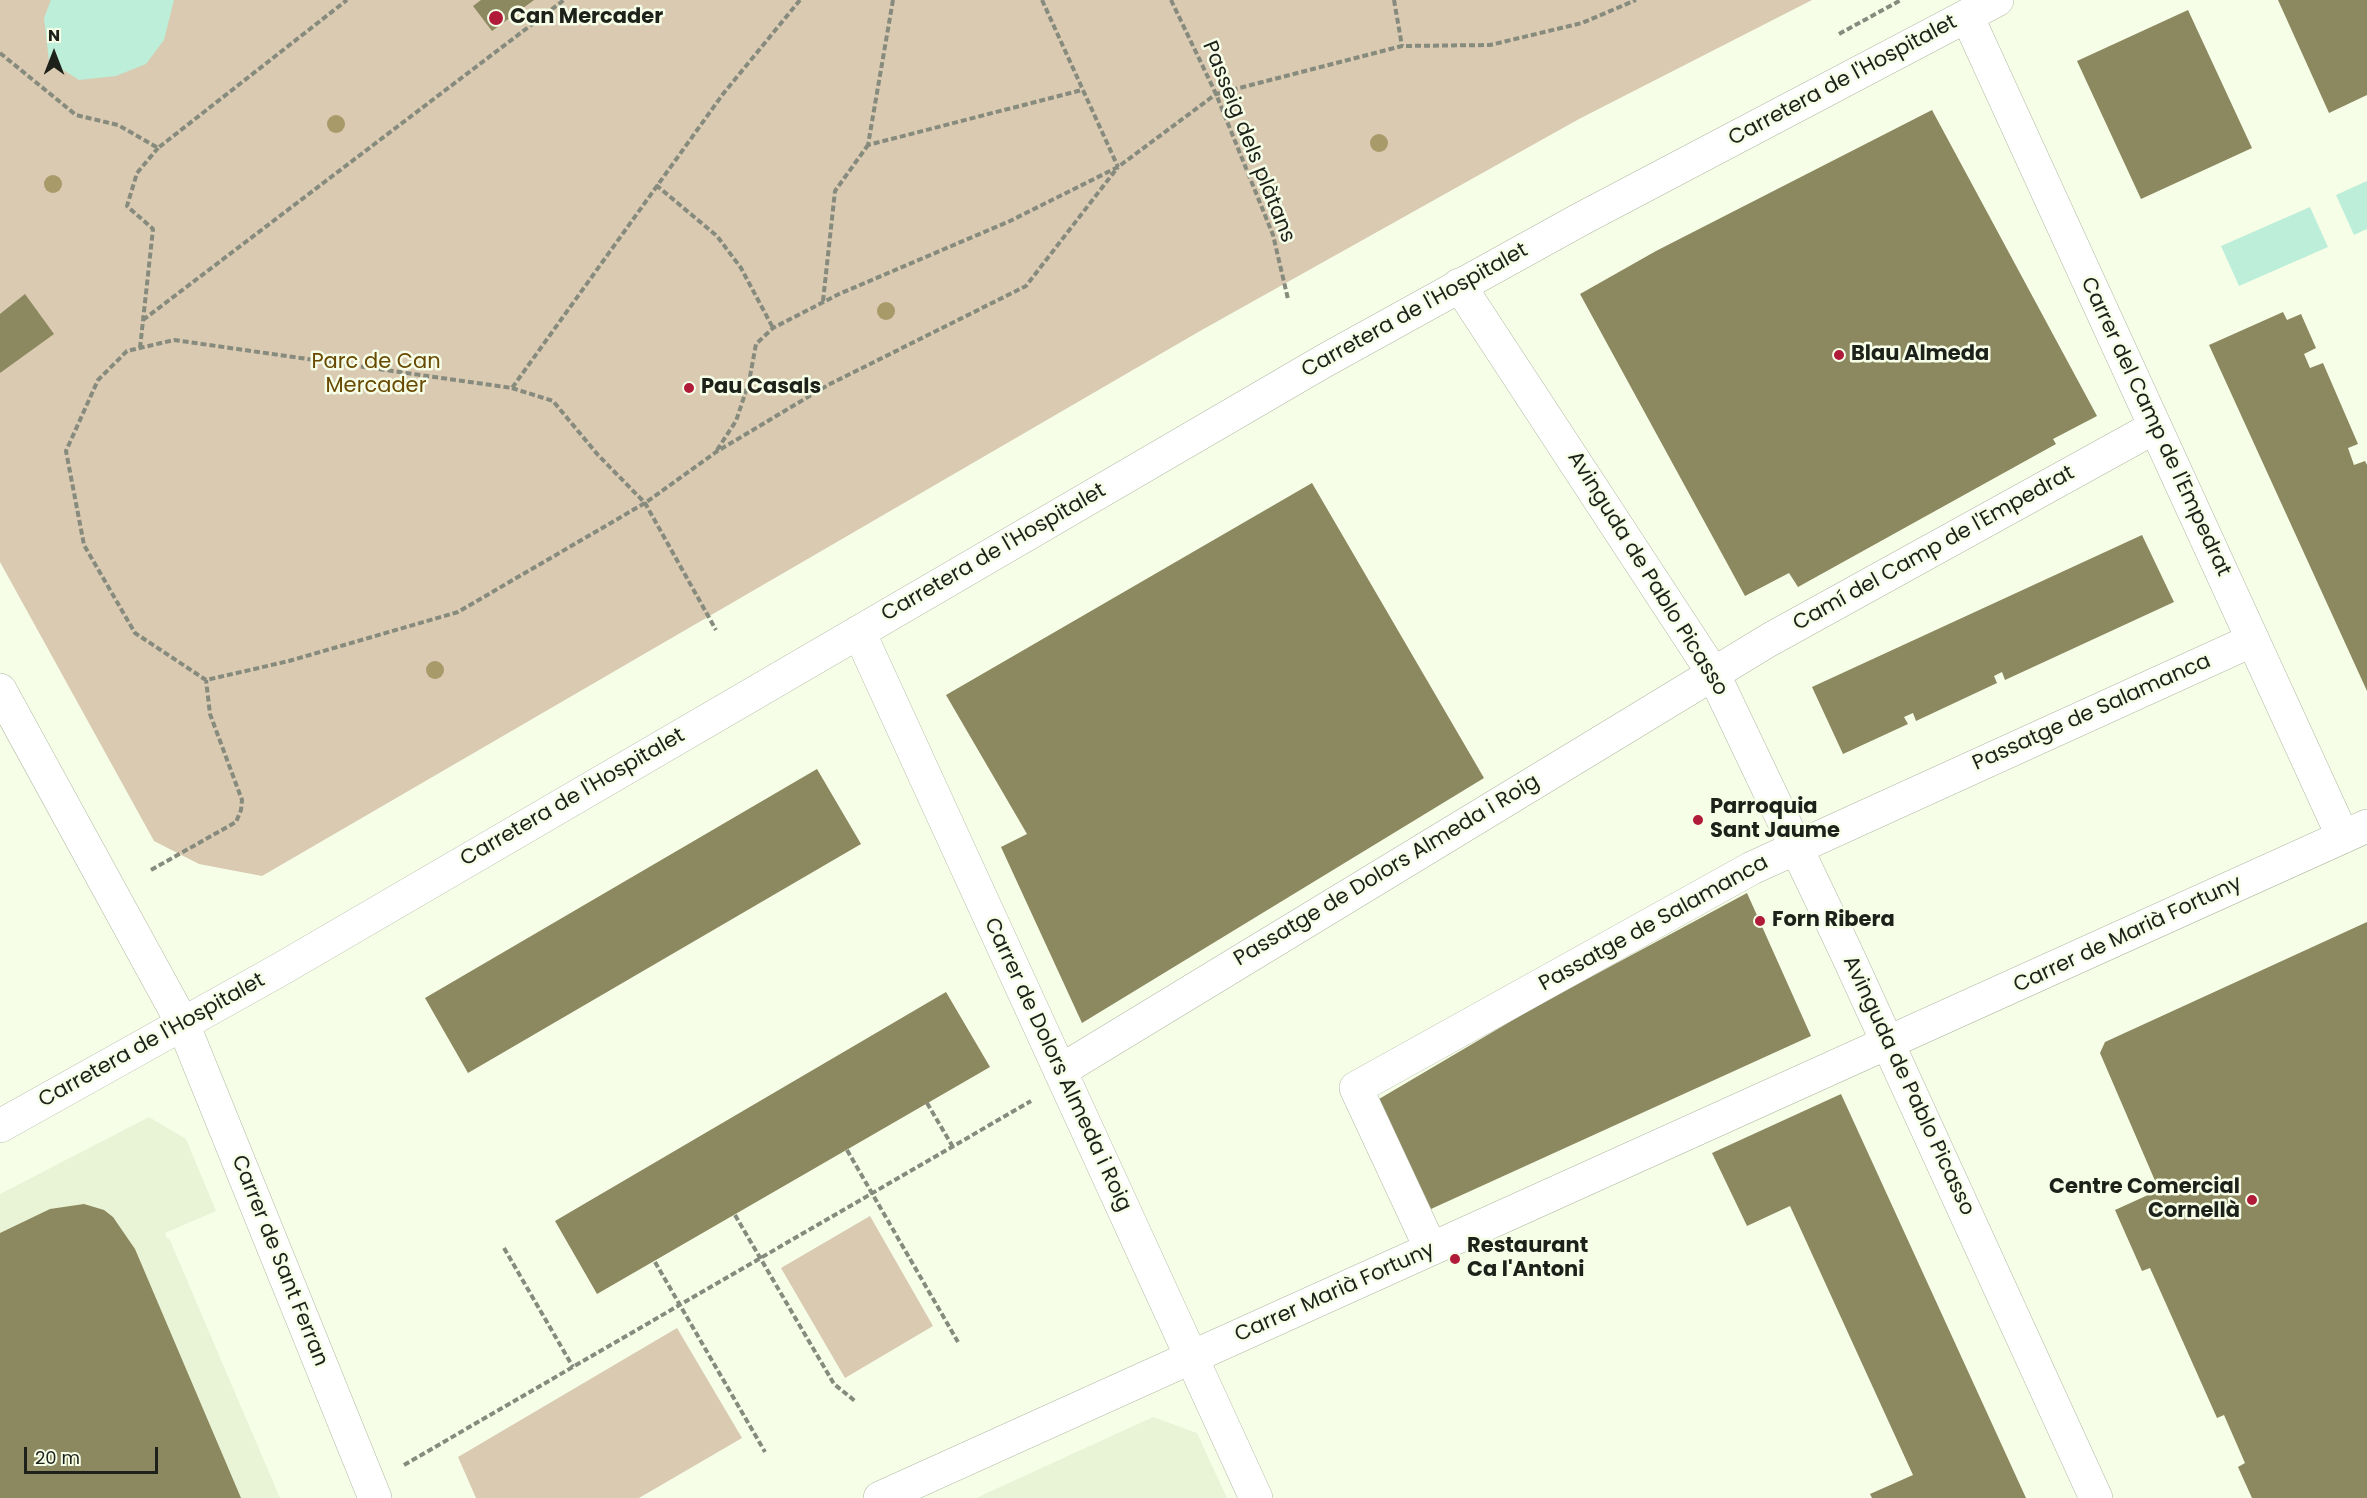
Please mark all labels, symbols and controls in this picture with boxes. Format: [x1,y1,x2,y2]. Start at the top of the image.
place label: Can Mercader [510,5,663,31]
marker: Can Mercader [487,9,505,27]
street label: Carretera de l'Hospitalet [1725,10,1961,152]
north arrow [24,24,84,84]
text: N [48,24,60,47]
street label: Passeig dels plàtans [1196,38,1300,246]
street label: Carretera de l'Hospitalet [1298,238,1532,384]
street label: Carrer del Camp de l'Empedrat [2074,273,2236,581]
place label: Blau Almeda [1851,342,1989,368]
marker: Blau Almeda [1832,348,1846,362]
park label: Parc de Can Mercader [311,350,441,400]
place label: Pau Casals [701,375,821,401]
marker: Pau Casals [682,381,696,395]
street label: Avinguda de Pablo Picasso [1561,447,1733,701]
street label: Camí del Camp de l'Empedrat [1789,461,2079,637]
street label: Carretera de l'Hospitalet [877,478,1111,628]
street label: Passatge de Salamanca [1969,649,2215,777]
street label: Carretera de l'Hospitalet [456,723,690,873]
street label: Passatge de Dolors Almeda i Roig [1230,770,1544,972]
place label: Parroquia Sant Jaume [1710,795,1840,845]
marker: Parroquia Sant Jaume [1691,813,1705,827]
street label: Passatge de Salamanca [1535,850,1773,998]
street label: Carrer de Marià Fortuny [2010,871,2246,999]
place label: Forn Ribera [1772,908,1895,934]
street label: Carrer de Dolors Almeda i Roig [978,914,1136,1216]
marker: Forn Ribera [1753,914,1767,928]
street label: Avinguda de Pablo Picasso [1837,952,1979,1220]
street label: Carretera de l'Hospitalet [35,968,269,1114]
street label: Carrer de Sant Ferran [225,1152,333,1370]
place label: Centre Comercial Cornellà [2049,1175,2240,1225]
marker: Centre Comercial Cornellà [2245,1193,2259,1207]
place label: Restaurant Ca l'Antoni [1467,1234,1588,1284]
street label: Carrer Marià Fortuny [1231,1238,1439,1348]
marker: Restaurant Ca l'Antoni [1448,1252,1462,1266]
scale bar [27,1435,160,1473]
text: 20 m [35,1445,80,1470]

